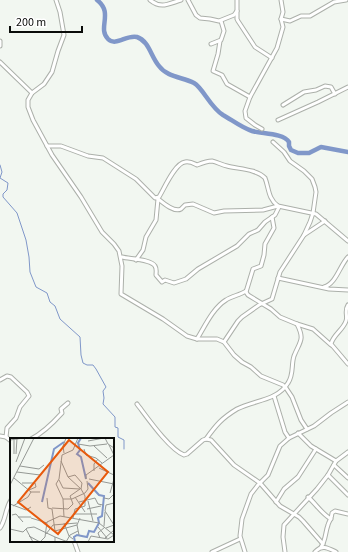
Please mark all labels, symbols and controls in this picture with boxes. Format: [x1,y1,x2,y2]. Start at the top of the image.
scale bar [10,8,82,34]
text: 200 m [16,14,46,31]
inset map [10,438,114,542]

